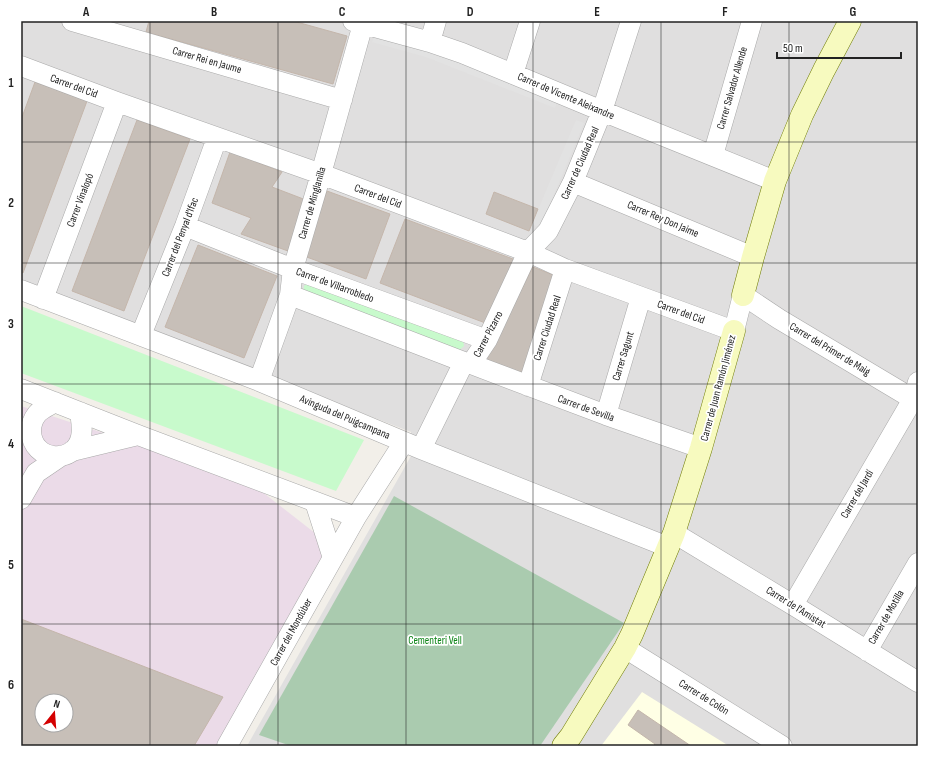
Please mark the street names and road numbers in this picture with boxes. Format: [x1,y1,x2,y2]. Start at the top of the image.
street label: Carrer Rei en Jaume [171,44,243,76]
street label: Carrer Salvador Allende [714,45,750,131]
street label: Carrer de Vicente Aleixandre [516,70,616,122]
street label: Carrer del Cid [48,71,100,101]
street label: Carrer de Ciudad Real [558,125,602,201]
street label: Carrer de Minglanilla [295,165,329,241]
street label: Carrer Vinalopó [64,171,96,229]
street label: Carrer del Cid [353,181,404,211]
street label: Carrer del Penyal d'Ifac [159,196,201,278]
street label: Carrer Rey Don Jaime [625,198,701,240]
street label: Carrer de Villarrobledo [294,265,376,305]
street label: Carrer Ciudad Real [530,294,564,362]
street label: Carrer del Cid [655,297,707,327]
street label: Carrer Pizarro [470,308,506,359]
street label: Carrer del Primer de Maig [787,320,873,379]
street label: Carrer Sagunt [609,329,637,382]
street label: Carrer de Juan Ramón Jiménez [698,333,738,442]
street label: Avinguda del Puigcampana [297,392,392,442]
street label: Carrer de Sevilla [556,392,616,424]
street label: Carrer del Jardí [838,467,877,521]
street label: Carrer de l'Amistat [764,583,829,631]
street label: Carrer de Motilla [865,588,907,646]
street label: Carrer del Mondúber [267,596,315,668]
street label: Carrer de Colón [676,676,732,718]

